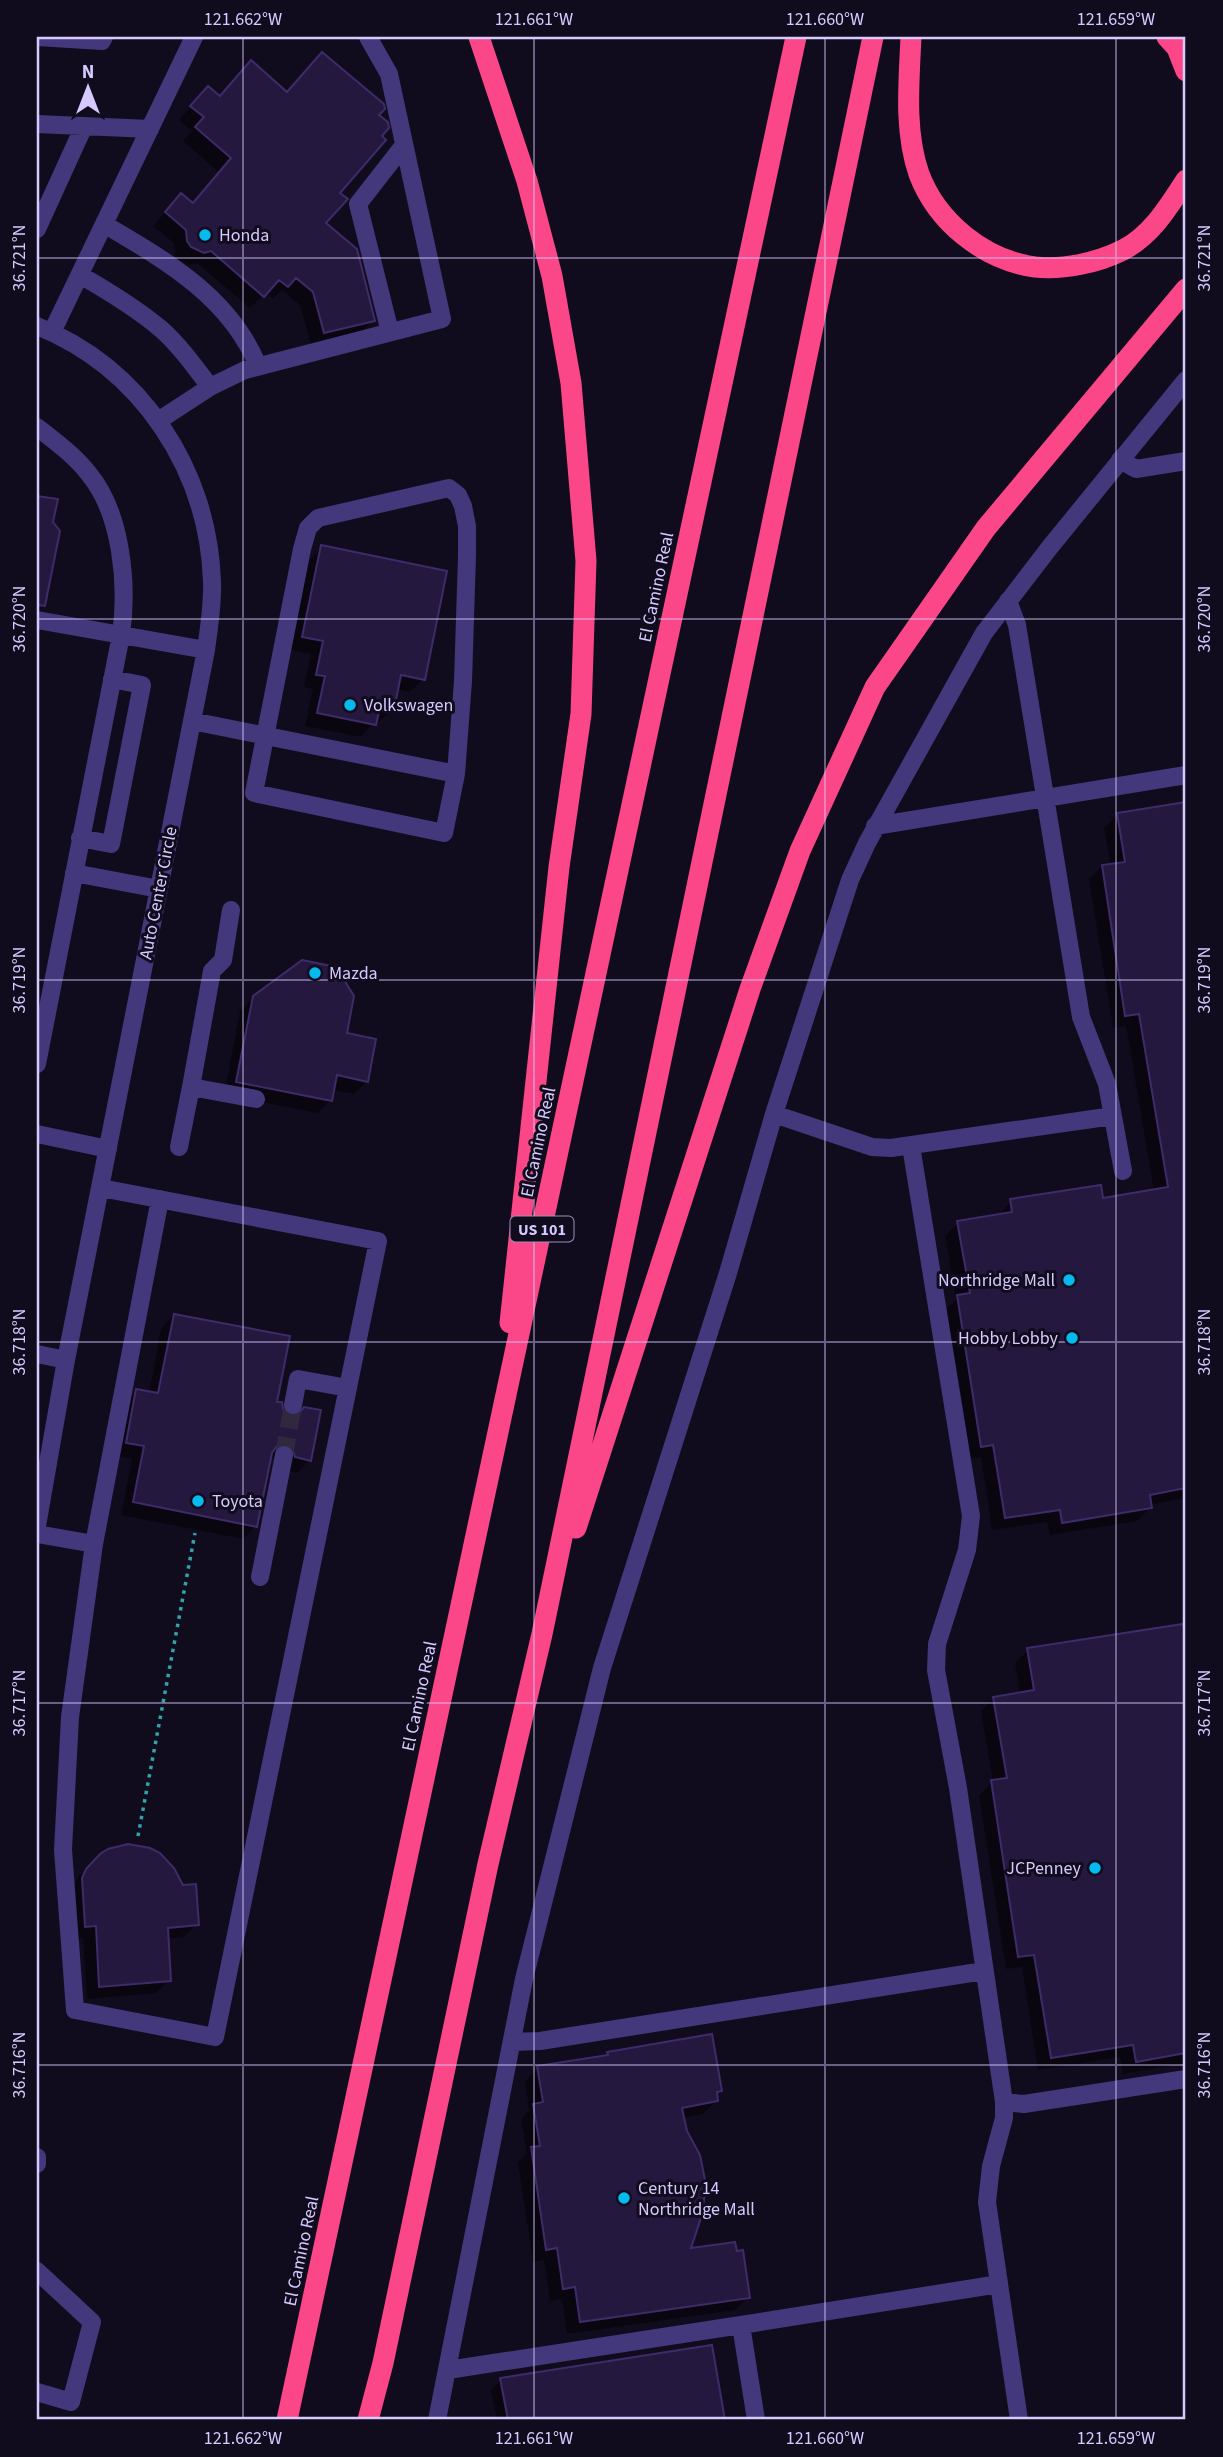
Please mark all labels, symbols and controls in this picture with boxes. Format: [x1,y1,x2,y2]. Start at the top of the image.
text: 121.662°W [204,7,282,32]
text: 121.661°W [495,7,573,32]
text: 121.660°W [786,7,864,32]
text: 121.659°W [1077,7,1155,32]
north arrow [52,52,122,122]
text: N [82,59,94,86]
place label: Honda [219,223,269,248]
text: 36.721°N [7,225,32,291]
text: 36.721°N [1192,225,1217,291]
marker: Honda [197,227,213,243]
street label: El Camino Real [633,530,680,644]
text: 36.720°N [7,586,32,652]
text: 36.720°N [1192,586,1217,652]
place label: Volkswagen [364,693,453,718]
marker: Volkswagen [342,697,358,713]
street label: Auto Center Circle [133,824,184,962]
text: 36.719°N [7,947,32,1013]
text: 36.719°N [1192,947,1217,1013]
place label: Mazda [329,961,378,986]
marker: Mazda [307,965,323,981]
street label: El Camino Real [515,1085,562,1199]
road number: US 101 [510,1217,574,1242]
place label: Northridge Mall [938,1268,1055,1293]
marker: Northridge Mall [1061,1272,1077,1288]
text: 36.718°N [7,1309,32,1375]
text: 36.718°N [1192,1309,1217,1375]
place label: Hobby Lobby [958,1326,1059,1351]
marker: Hobby Lobby [1064,1330,1080,1346]
place label: Toyota [212,1489,263,1514]
marker: Toyota [190,1493,206,1509]
street label: El Camino Real [396,1639,443,1753]
text: 36.717°N [7,1670,32,1736]
text: 36.717°N [1192,1670,1217,1736]
place label: JCPenney [1006,1856,1082,1881]
marker: JCPenney [1087,1860,1103,1876]
text: 36.716°N [7,2032,32,2098]
text: 36.716°N [1192,2032,1217,2098]
place label: Century 14 Northridge Mall [638,2176,755,2222]
marker: Century 14 Northridge Mall [616,2190,632,2206]
street label: El Camino Real [278,2194,325,2308]
text: 121.662°W [204,2426,282,2451]
text: 121.661°W [495,2426,573,2451]
text: 121.660°W [786,2426,864,2451]
text: 121.659°W [1077,2426,1155,2451]

